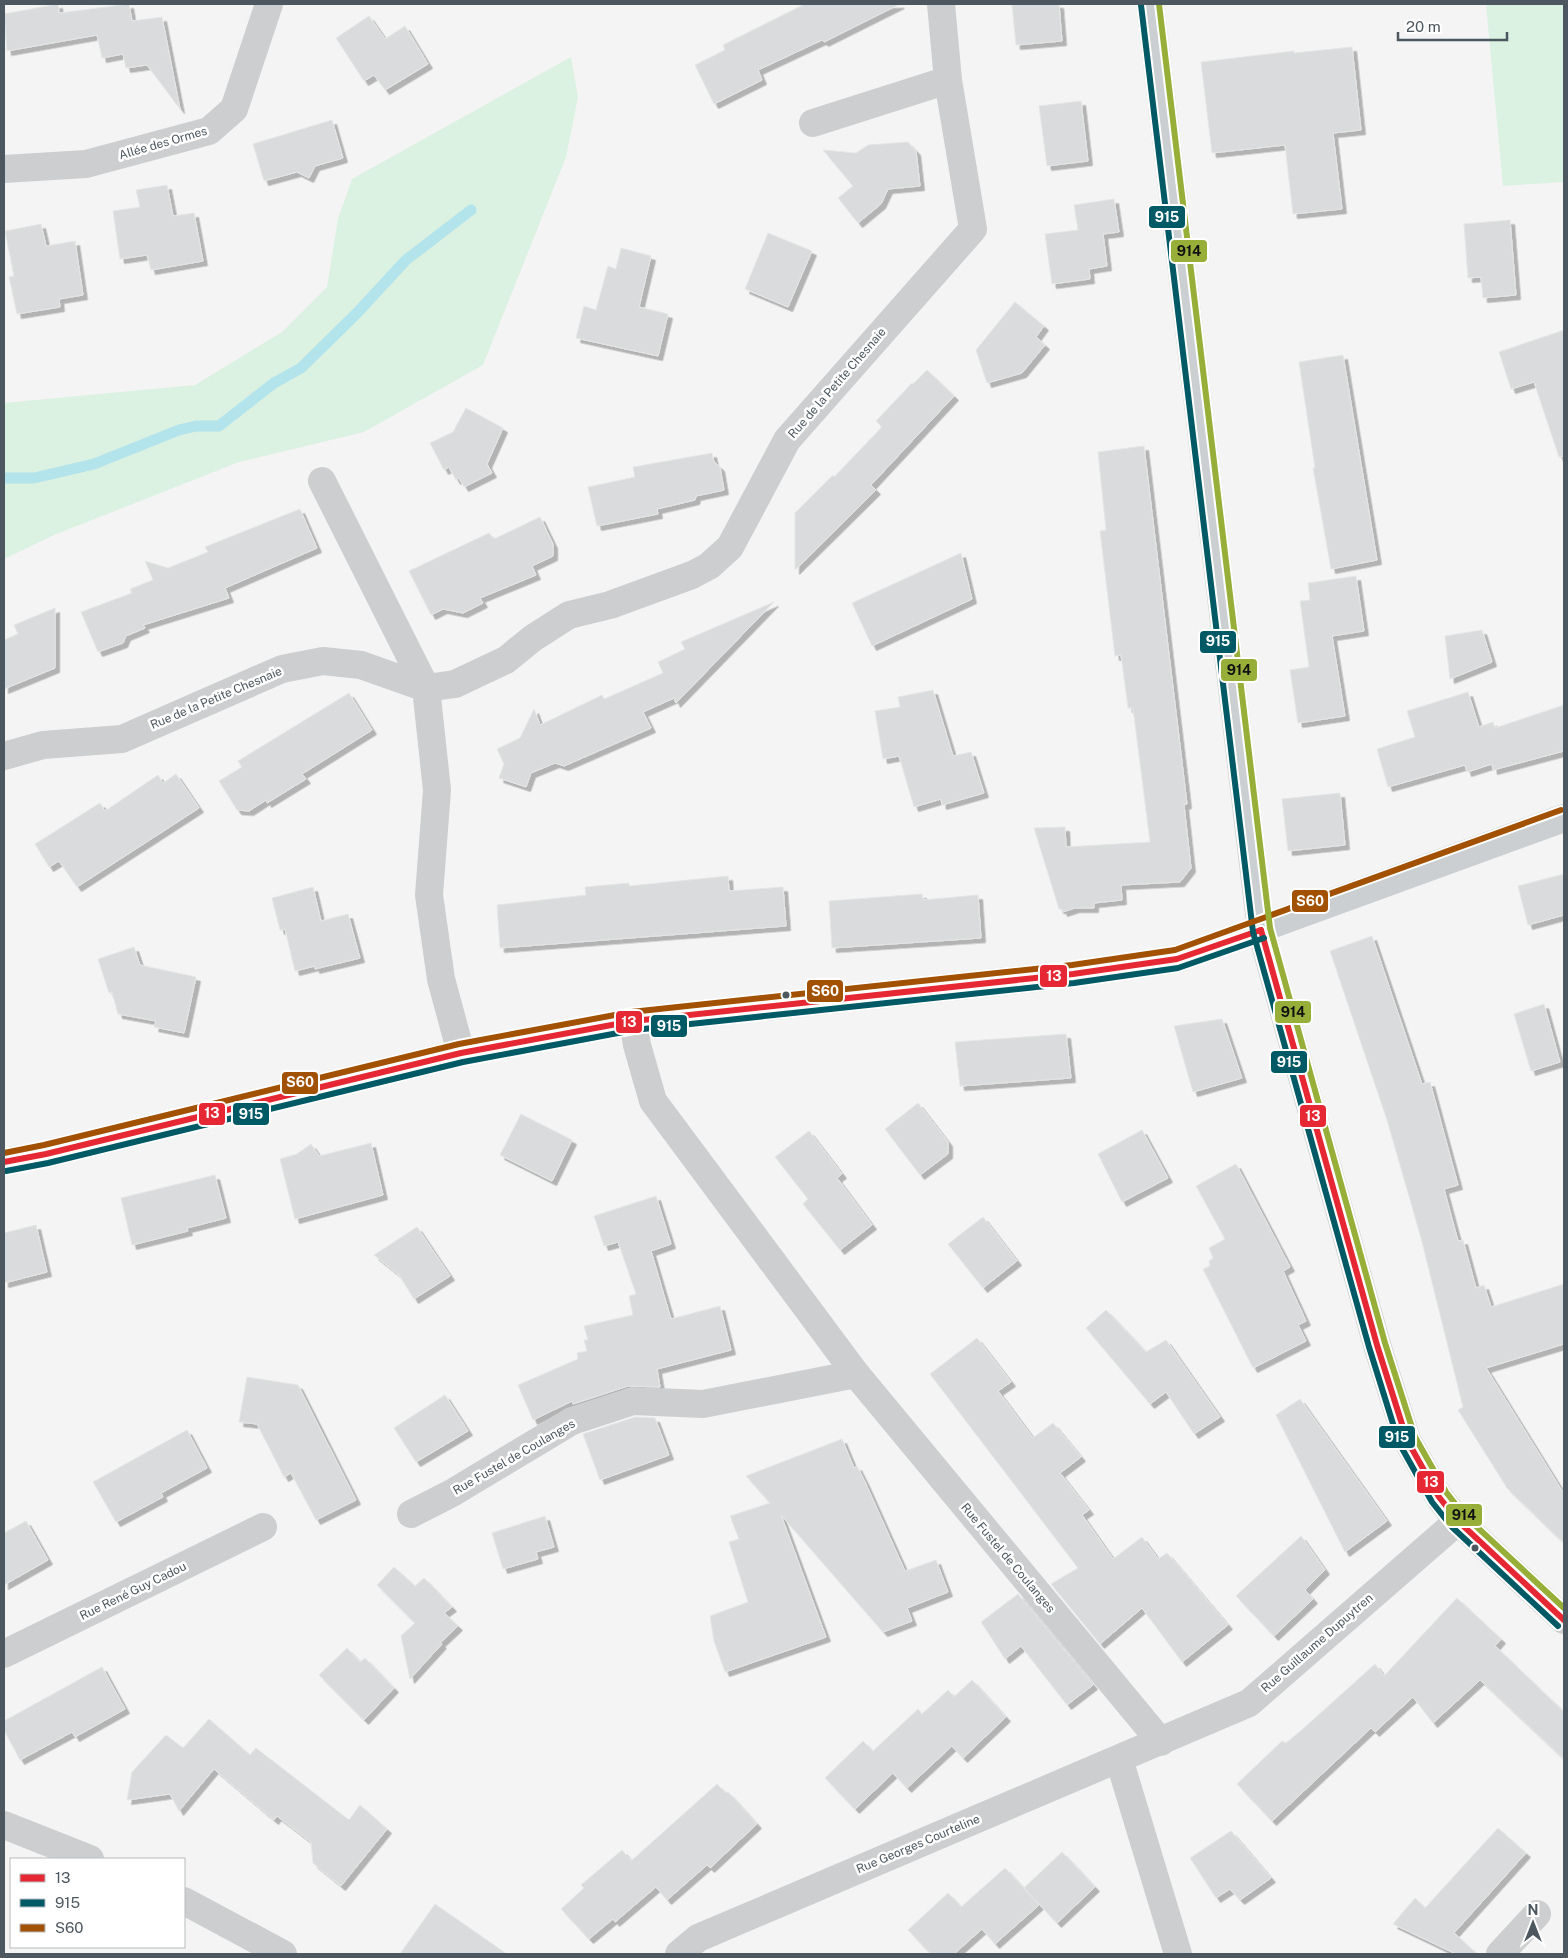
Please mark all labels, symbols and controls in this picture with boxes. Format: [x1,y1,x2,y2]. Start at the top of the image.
scale bar [1398,10,1507,42]
text: 20 m [1406,18,1441,35]
street label: Allée des Ormes [117,124,209,162]
line badge: 915 [1148,205,1186,229]
text: 915 [1155,209,1179,225]
line badge: 914 [1170,239,1208,263]
text: 914 [1177,243,1201,259]
street label: Rue de la Petite Chesnaie [785,325,889,441]
line badge: 915 [1199,630,1237,654]
text: 915 [1206,633,1230,649]
line badge: 914 [1220,658,1258,682]
text: 914 [1227,662,1251,678]
street label: Rue de la Petite Chesnaie [148,664,284,732]
line badge: S60 [1291,889,1329,913]
text: S60 [1296,893,1324,909]
line badge: 13 [1039,964,1068,988]
text: 13 [1046,968,1062,984]
line badge: S60 [806,979,844,1003]
text: S60 [811,983,839,999]
unlabelled marker [781,990,791,1000]
line badge: 914 [1274,1000,1312,1024]
text: 914 [1281,1004,1305,1020]
line badge: 13 [615,1010,643,1034]
text: 13 [621,1014,637,1030]
line badge: 915 [650,1014,688,1038]
text: 915 [657,1018,681,1034]
line badge: 915 [1270,1050,1308,1074]
text: 915 [1277,1054,1301,1070]
line badge: S60 [281,1071,319,1095]
text: S60 [286,1074,314,1090]
line badge: 13 [198,1102,226,1126]
line badge: 915 [232,1102,270,1126]
line badge: 13 [1299,1104,1327,1128]
text: 13 [204,1105,220,1121]
text: 915 [239,1106,263,1122]
text: 13 [1305,1108,1321,1124]
street label: Rue Fustel de Coulanges [451,1416,577,1498]
line badge: 915 [1378,1425,1416,1449]
text: 915 [1385,1429,1409,1445]
line badge: 13 [1416,1470,1445,1494]
text: 13 [1423,1474,1439,1490]
street label: Rue Fustel de Coulanges [958,1501,1058,1615]
line badge: 914 [1445,1503,1483,1527]
text: 914 [1452,1507,1476,1523]
unlabelled marker [1470,1543,1480,1553]
street label: Rue René Guy Cadou [77,1559,189,1623]
street label: Rue Guillaume Dupuytren [1258,1591,1376,1695]
street label: Rue Georges Courteline [854,1812,982,1876]
legend [10,1858,185,1948]
text: 13 [55,1869,71,1886]
text: 915 [55,1894,80,1911]
north arrow [1508,1898,1558,1948]
text: N [1528,1902,1538,1918]
text: S60 [55,1919,83,1936]

